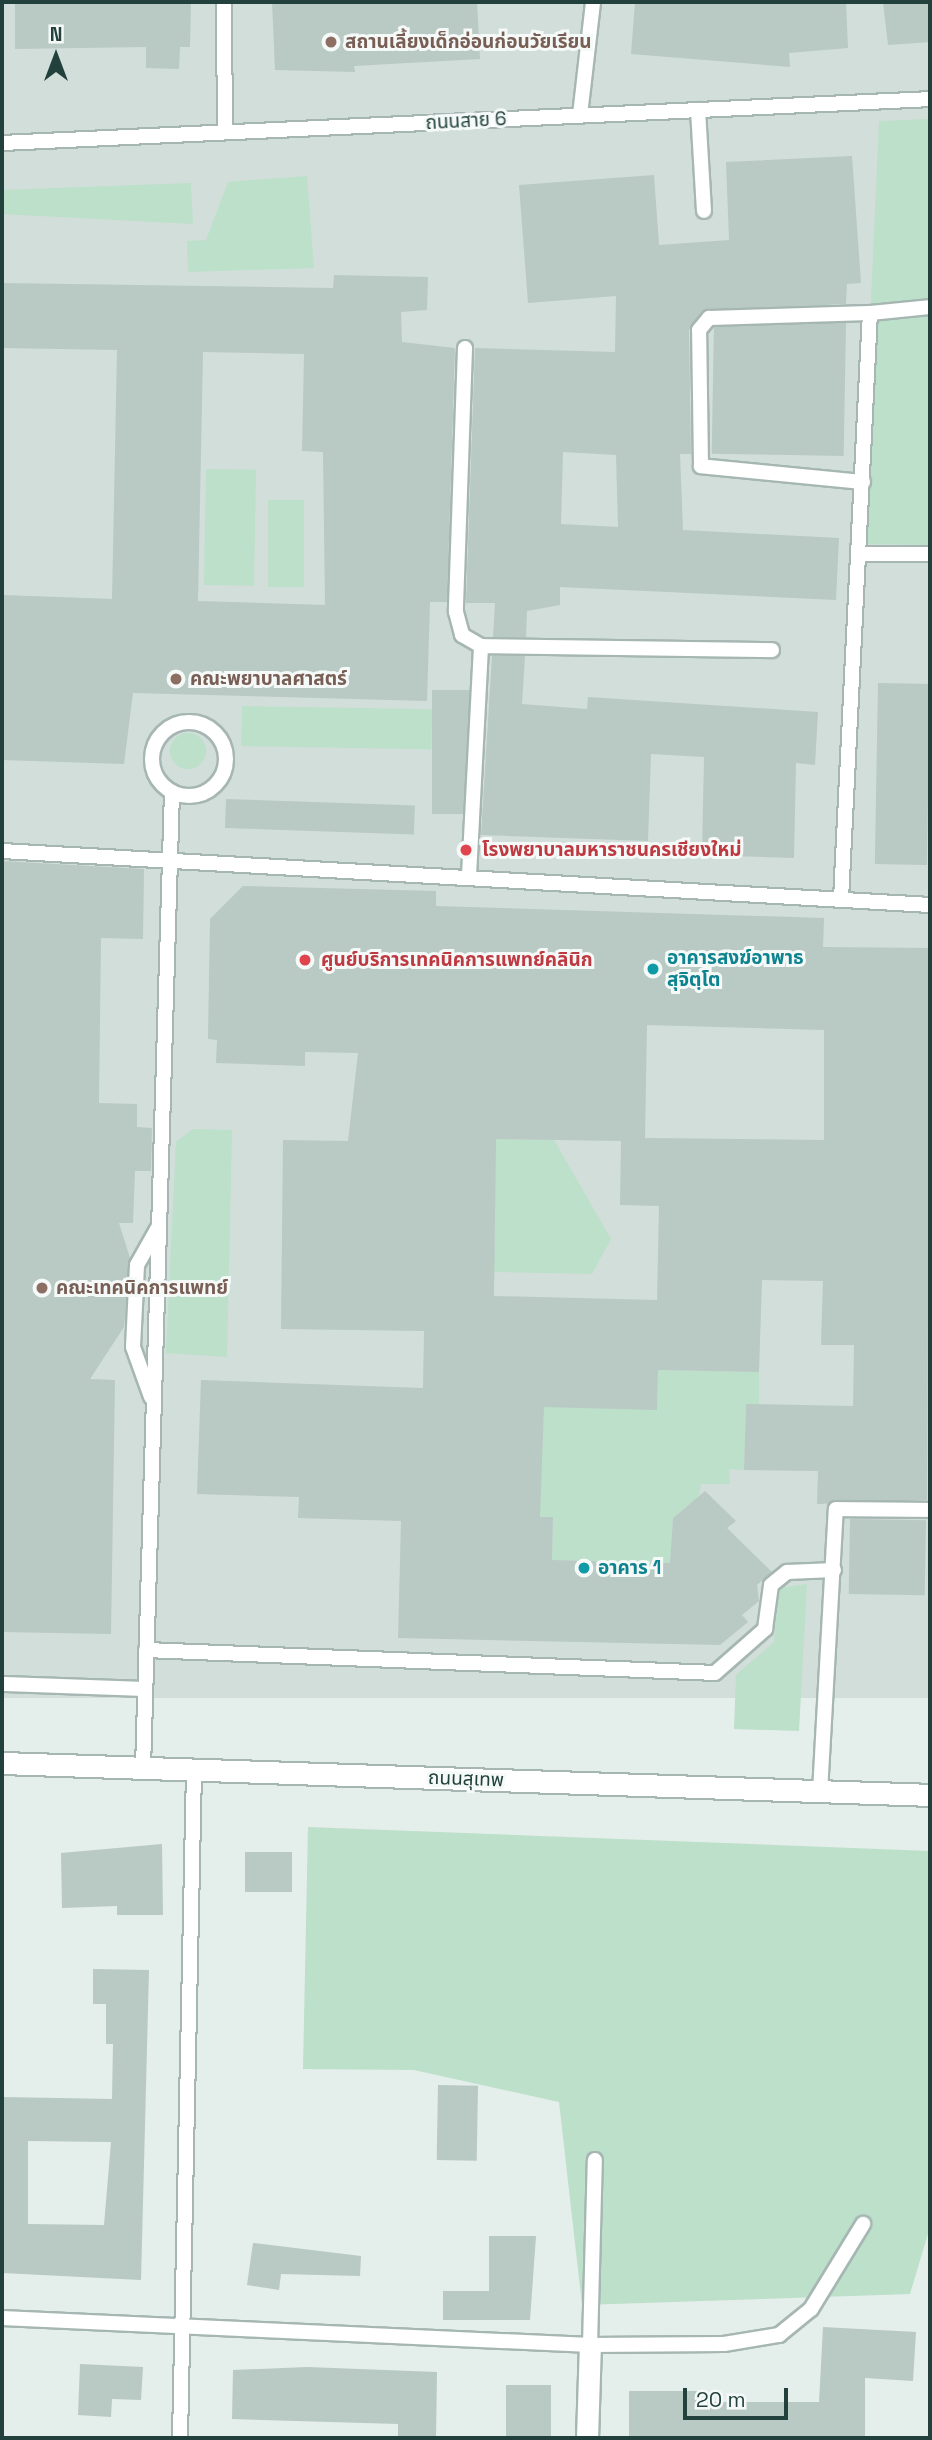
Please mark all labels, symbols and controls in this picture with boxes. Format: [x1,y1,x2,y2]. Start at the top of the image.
north arrow [21,21,91,91]
text: N [50,22,62,47]
place label: สถานเลี้ยงเด็กอ่อนก่อนวัยเรียน [345,31,592,53]
marker: สถานเลี้ยงเด็กอ่อนก่อนวัยเรียน [323,34,339,50]
street label: ถนนสาย 6 [425,107,507,135]
place label: คณะพยาบาลศาสตร์ [190,668,347,690]
marker: คณะพยาบาลศาสตร์ [168,671,184,687]
place label: โรงพยาบาลมหาราชนครเชียงใหม่ [482,839,742,861]
marker: โรงพยาบาลมหาราชนครเชียงใหม่ [456,840,476,860]
place label: อาคารสงฆ์อาพาธ สุจิตฺโต [667,947,804,991]
place label: ศูนย์บริการเทคนิคการแพทย์คลินิก [321,949,593,971]
marker: ศูนย์บริการเทคนิคการแพทย์คลินิก [295,950,315,970]
marker: อาคารสงฆ์อาพาธ สุจิตฺโต [645,961,661,977]
place label: คณะเทคนิคการแพทย์ [56,1277,228,1299]
marker: คณะเทคนิคการแพทย์ [34,1280,50,1296]
place label: อาคาร 1 [598,1557,661,1579]
marker: อาคาร 1 [576,1560,592,1576]
street label: ถนนสุเทพ [428,1766,504,1792]
scale bar [687,2374,792,2418]
text: 20 m [696,2386,746,2413]

